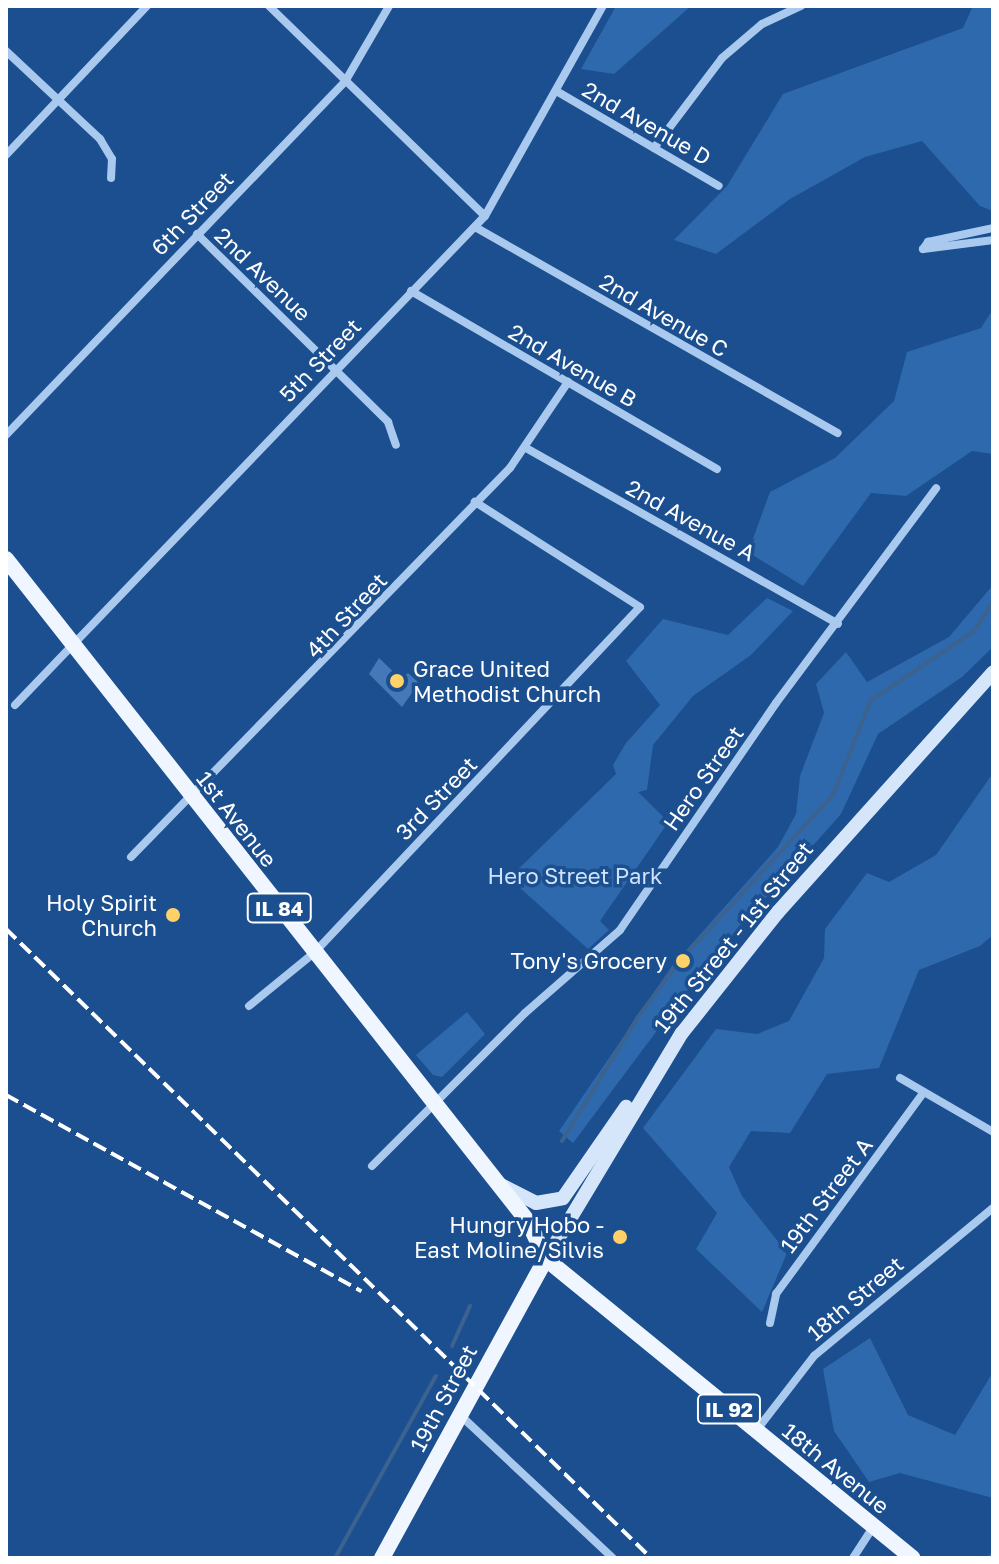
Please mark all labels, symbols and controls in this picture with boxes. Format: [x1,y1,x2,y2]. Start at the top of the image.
street label: 2nd Avenue D [578,76,716,170]
street label: 6th Street [146,166,238,260]
street label: 2nd Avenue [210,222,316,326]
street label: 2nd Avenue C [595,268,733,362]
street label: 5th Street [274,313,366,407]
street label: 2nd Avenue B [504,318,642,412]
street label: 2nd Avenue A [622,474,760,566]
street label: 4th Street [300,567,392,663]
place label: Grace United Methodist Church [413,655,601,706]
marker: Grace United Methodist Church [388,672,406,690]
street label: Hero Street [657,721,749,835]
street label: 3rd Street [390,751,482,845]
street label: 1st Avenue [191,766,283,872]
street label: 19th Street - 1st Street [648,836,818,1038]
park label: Hero Street Park [488,863,662,889]
place label: Holy Spirit Church [46,889,157,940]
road number: IL 84 [245,892,313,924]
marker: Holy Spirit Church [164,906,182,924]
place label: Tony's Grocery [510,948,667,974]
marker: Tony's Grocery [674,952,692,970]
street label: 19th Street A [774,1132,878,1258]
place label: Hungry Hobo - East Moline/Silvis [414,1211,604,1262]
marker: Hungry Hobo - East Moline/Silvis [611,1228,629,1246]
street label: 18th Street [802,1250,908,1346]
street label: 19th Street [404,1340,482,1456]
road number: IL 92 [695,1393,763,1425]
street label: 18th Avenue [777,1417,895,1519]

